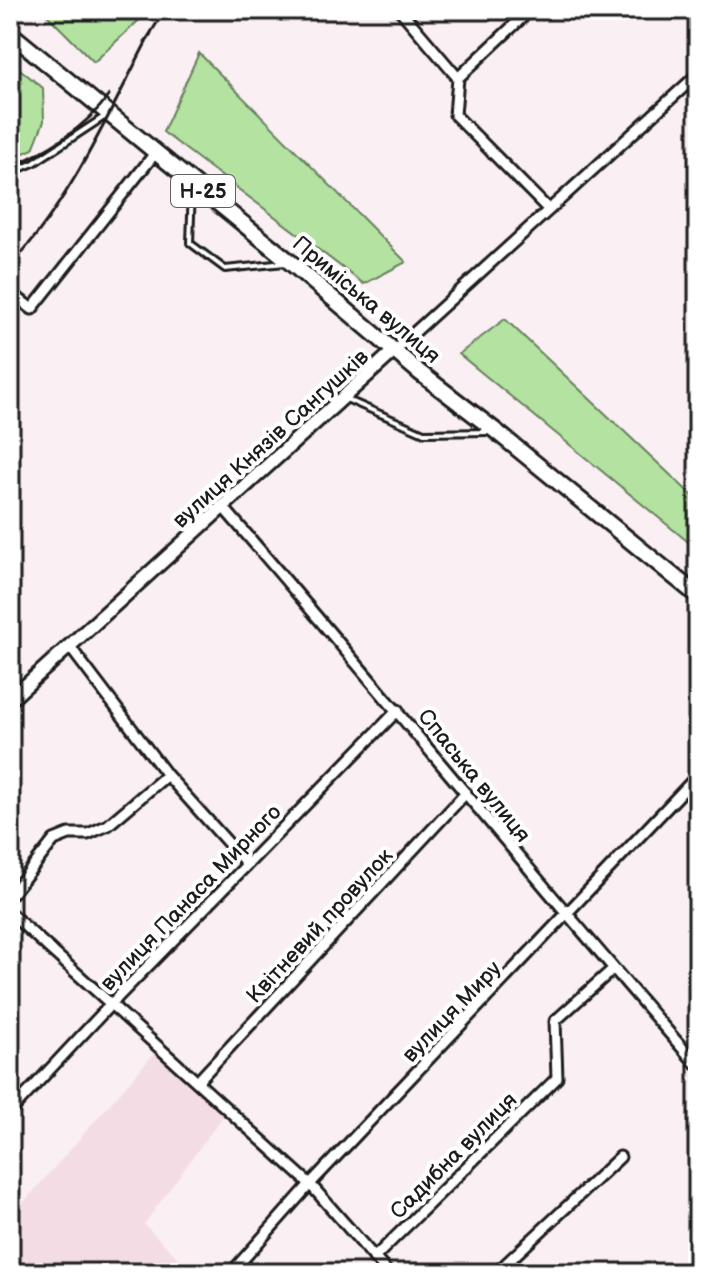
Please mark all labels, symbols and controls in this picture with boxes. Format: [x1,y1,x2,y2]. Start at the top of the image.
road number: Н-25 [171,175,235,207]
street label: Приміська вулиця [287,230,445,370]
street label: вулиця Князів Сангушків [167,344,375,534]
street label: Спаська вулиця [412,704,536,848]
street label: вулиця Панаса Мирного [95,799,287,997]
street label: Квітневий провулок [241,843,399,1009]
street label: вулиця Миру [397,956,507,1068]
street label: Садибна вулиця [385,1087,523,1225]

